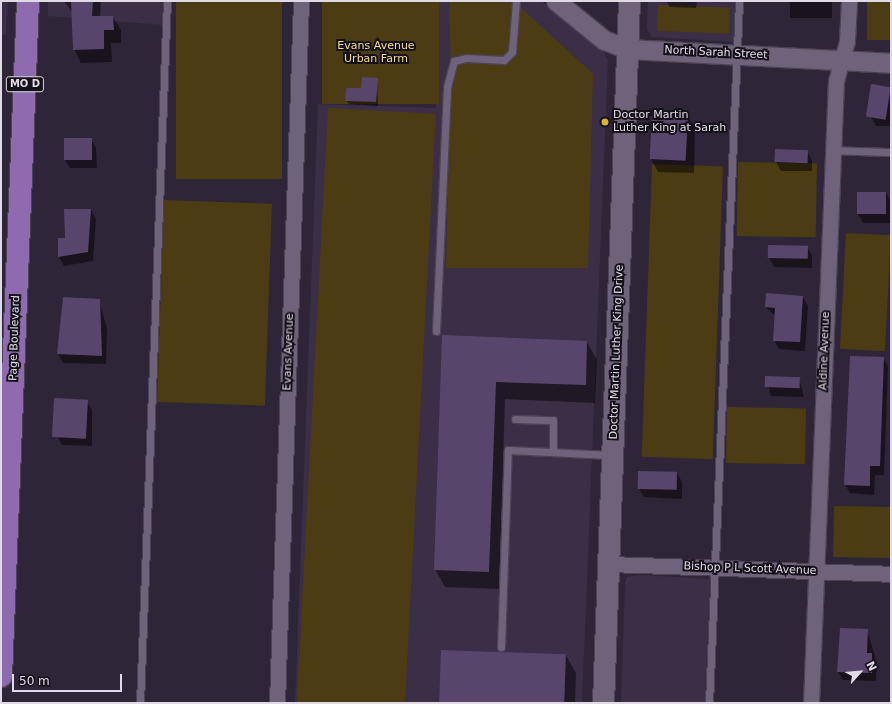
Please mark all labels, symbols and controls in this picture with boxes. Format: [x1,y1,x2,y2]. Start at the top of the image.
park label: Evans Avenue Urban Farm [337,40,415,66]
street label: North Sarah Street [664,44,768,62]
road number: MO D [5,76,45,92]
place label: Doctor Martin Luther King at Sarah [613,109,726,135]
marker: Doctor Martin Luther King at Sarah [600,117,610,127]
street label: Doctor Martin Luther King Drive [607,264,627,440]
street label: Page Boulevard [7,295,23,381]
street label: Aldine Avenue [817,311,833,391]
street label: Evans Avenue [281,313,297,391]
street label: Bishop P L Scott Avenue [683,560,817,578]
north arrow [840,652,880,692]
text: N [863,659,879,673]
scale bar [14,666,124,692]
text: 50 m [19,674,50,688]

